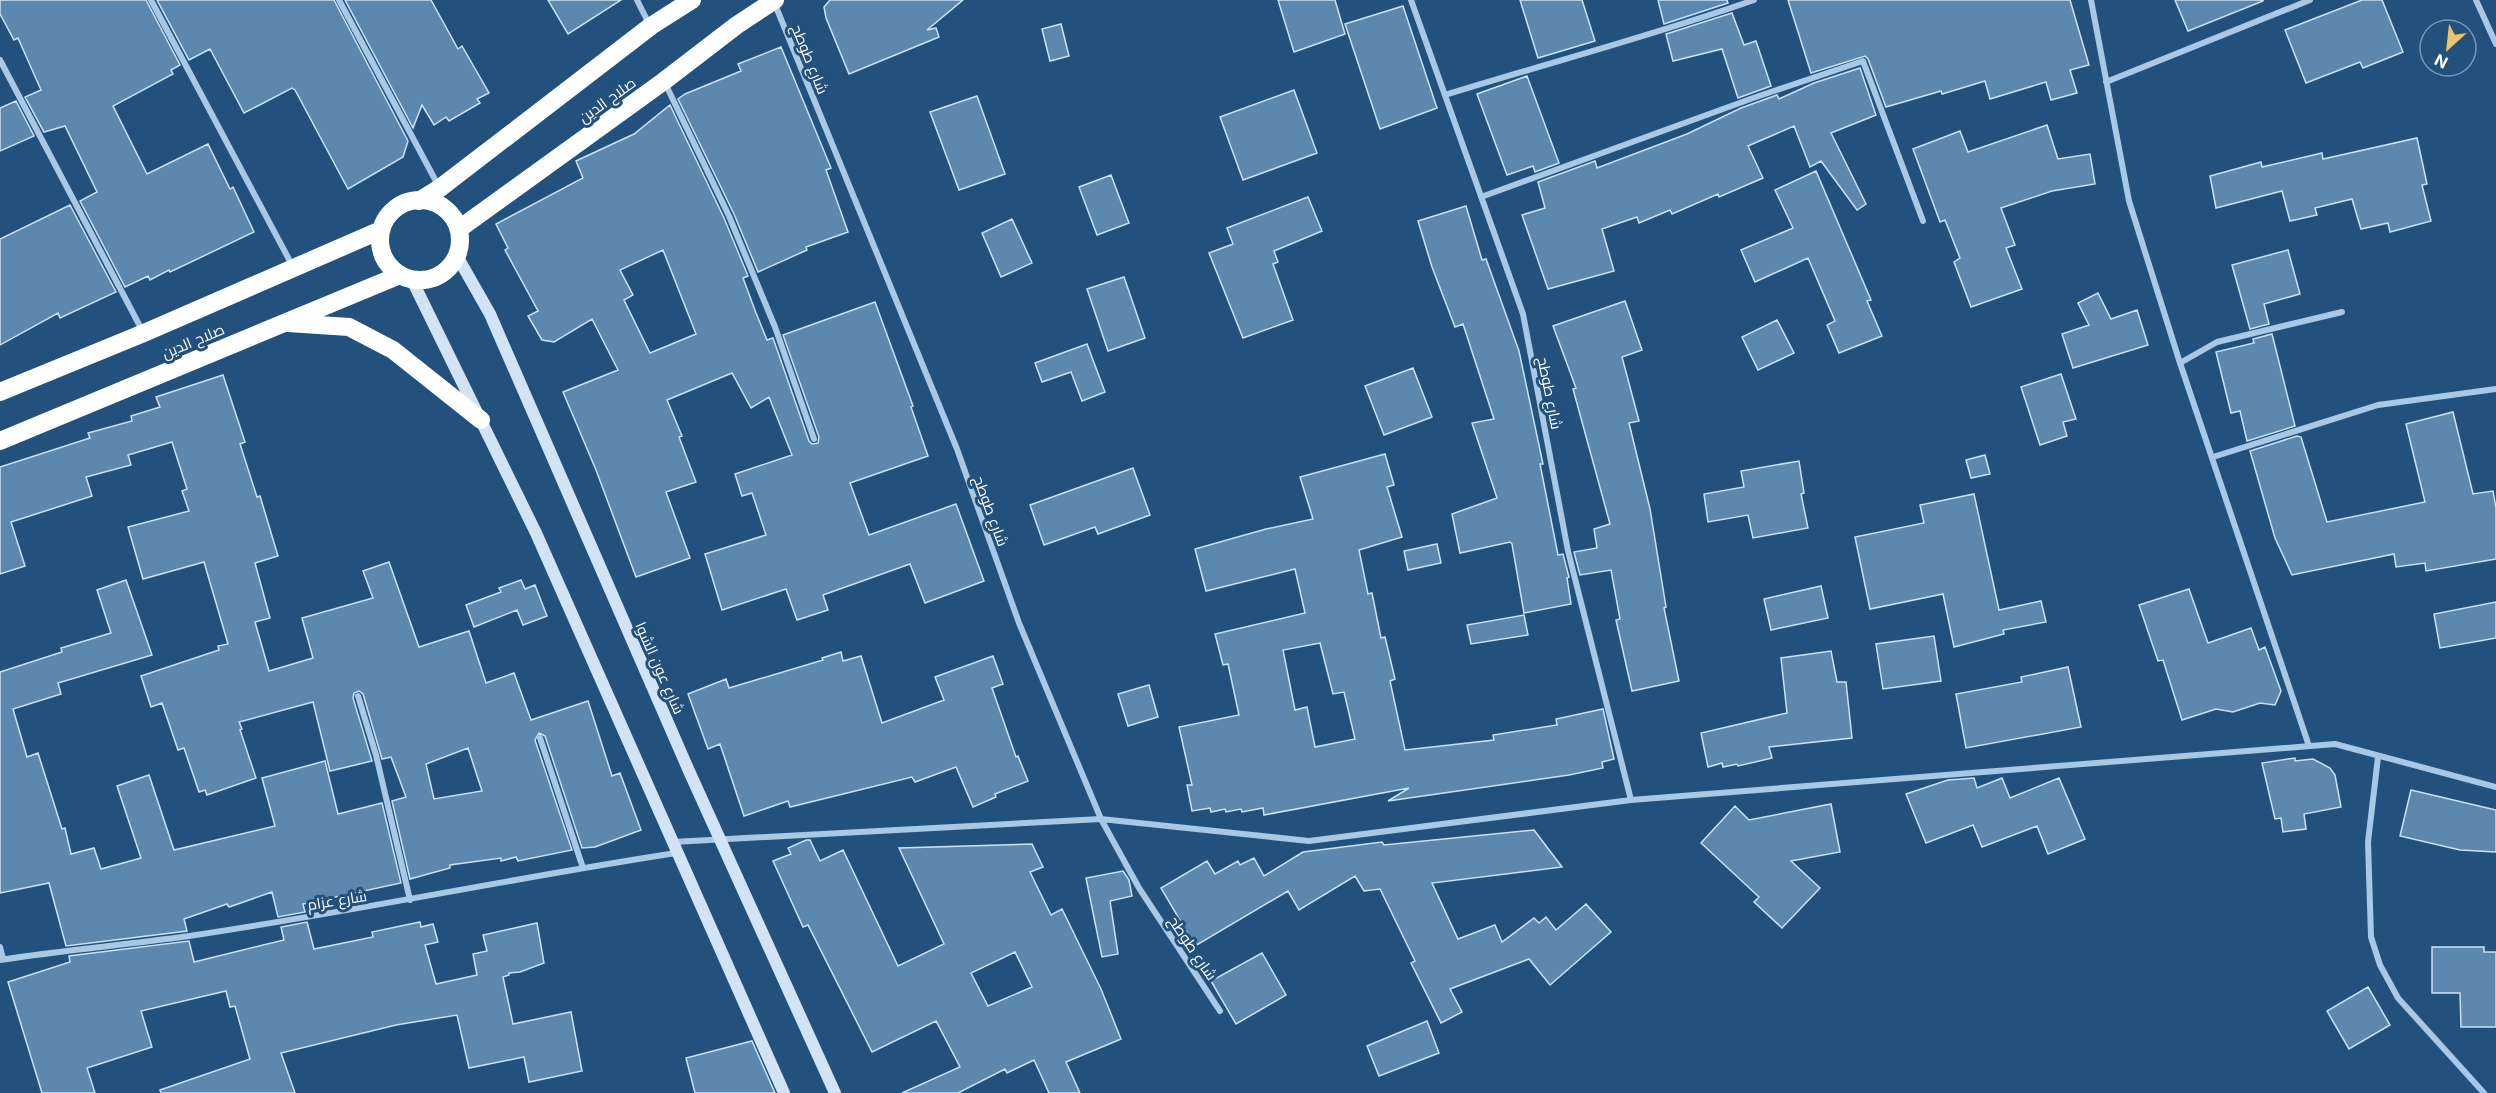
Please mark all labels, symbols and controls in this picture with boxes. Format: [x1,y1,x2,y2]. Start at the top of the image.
north arrow [2418,18,2478,78]
street label: شارع طوطح [786,21,833,97]
text: N [2431,50,2451,73]
street label: صلاح الدين [575,73,640,129]
street label: صلاح الدين [159,319,228,364]
street label: شارع طوطح [1532,355,1566,431]
street label: شارع طوطح [968,473,1013,550]
street label: شارع عون الشوا [629,619,689,718]
street label: شارع عزام [306,886,368,916]
street label: شارع طوطح [1163,912,1221,985]

